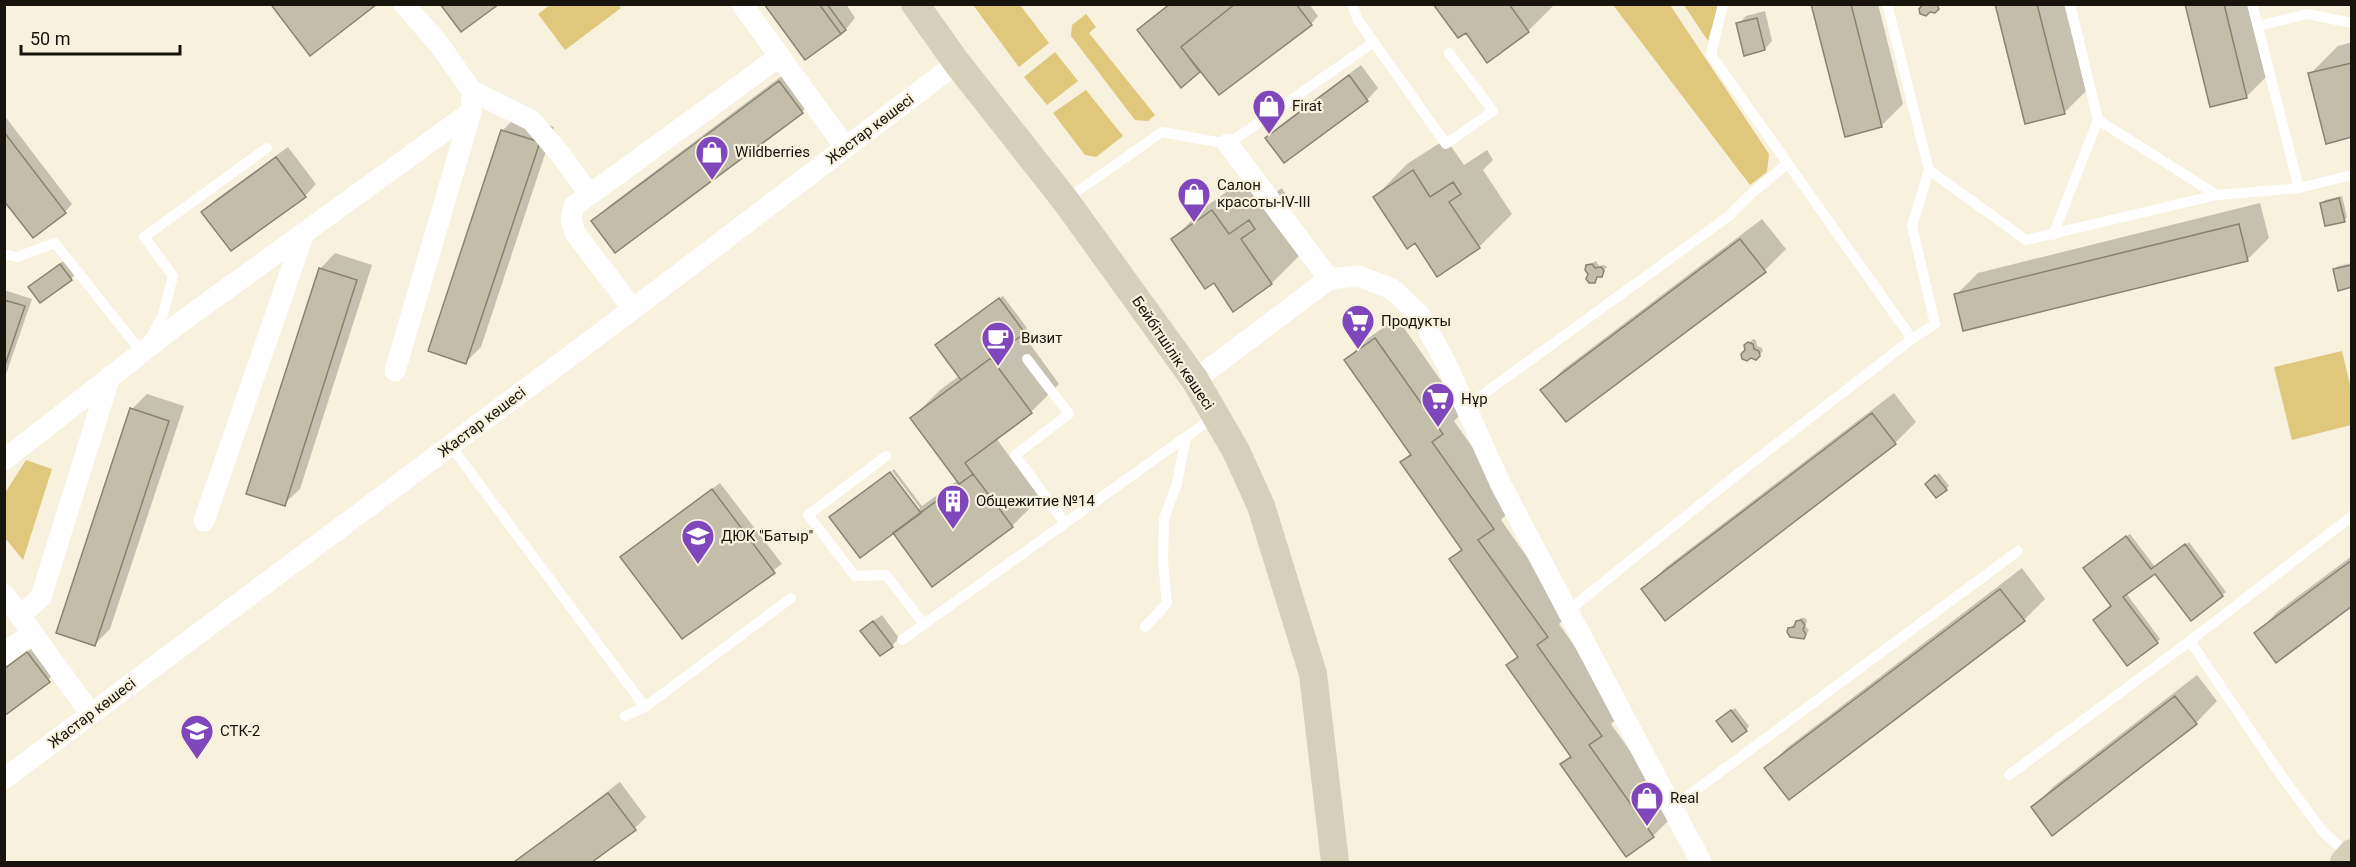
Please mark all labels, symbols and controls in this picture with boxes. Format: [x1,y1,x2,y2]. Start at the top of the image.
scale bar [21,18,180,56]
text: 50 m [30,28,70,49]
shop icon: Firat [1251,88,1287,135]
street label: Жастар көшесі [823,90,917,168]
place label: Firat [1292,97,1322,115]
shop icon: Wildberries [694,134,730,181]
place label: Wildberries [735,143,810,161]
shop icon: Салон красоты-IV-III [1176,176,1212,223]
place label: Салон красоты-IV-III [1217,176,1311,211]
street label: Бейбітшілік көшесі [1128,293,1218,413]
supermarket icon: Продукты [1340,303,1376,350]
place label: Продукты [1381,312,1451,330]
cafe icon: Визит [980,320,1016,367]
place label: Визит [1021,329,1063,347]
supermarket icon: Нұр [1420,381,1456,428]
street label: Жастар көшесі [435,383,529,461]
place label: Нұр [1461,390,1488,408]
building icon: Общежитие №14 [935,483,971,530]
place label: Общежитие №14 [976,492,1096,510]
school or university icon: ДЮК "Батыр" [680,518,716,565]
place label: ДЮК "Батыр" [721,527,813,545]
street label: Жастар көшесі [45,674,139,752]
school or university icon: СТК-2 [179,713,215,760]
place label: СТК-2 [220,722,260,740]
shop icon: Real [1629,780,1665,827]
place label: Real [1670,789,1699,807]

